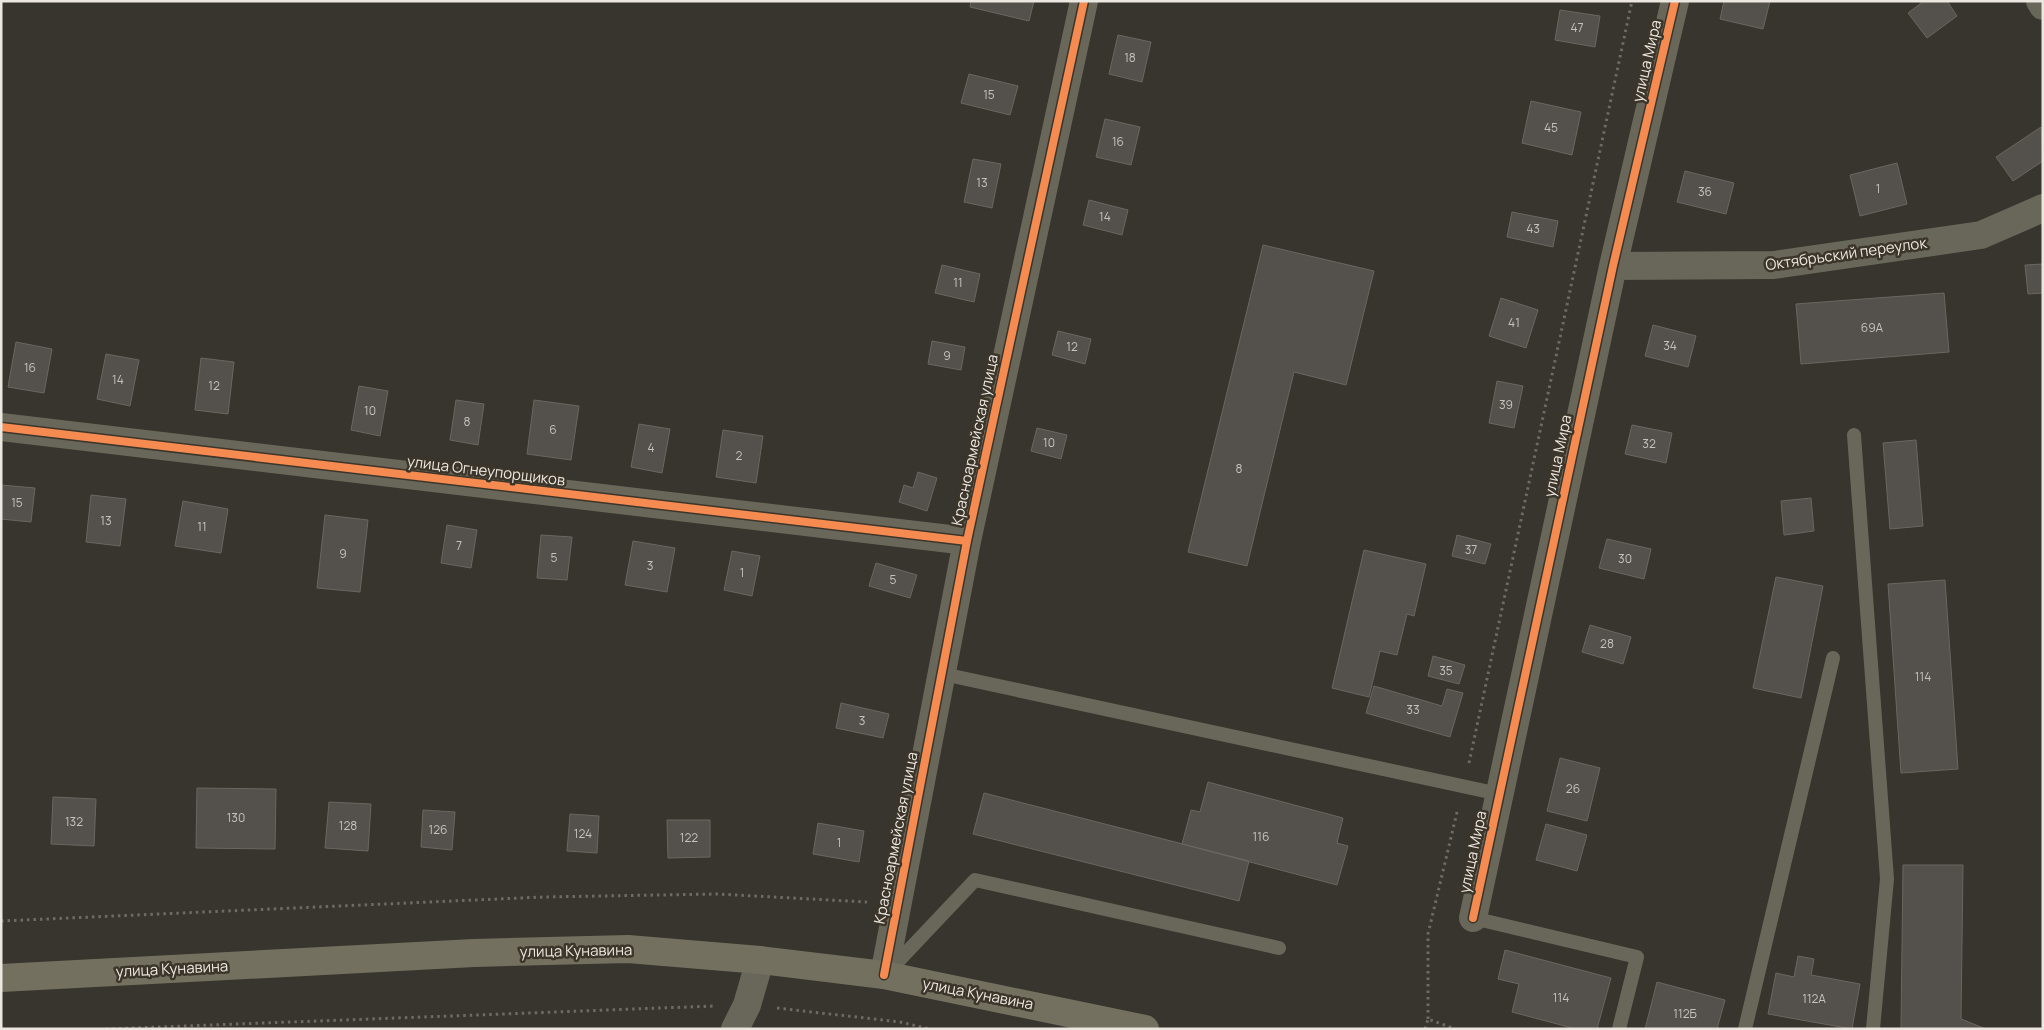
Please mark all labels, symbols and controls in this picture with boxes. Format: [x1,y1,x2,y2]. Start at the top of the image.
street label: улица Мира [1627,18,1666,104]
house number: 47 [1570,19,1584,36]
house number: 18 [1124,49,1136,66]
house number: 15 [983,86,995,103]
house number: 45 [1544,119,1558,136]
house number: 16 [1112,133,1124,150]
house number: 13 [976,174,988,191]
house number: 1 [1876,180,1880,197]
house number: 36 [1698,183,1712,200]
house number: 14 [1099,208,1111,225]
house number: 43 [1526,220,1540,237]
street label: Октябрьский переулок [1764,232,1928,275]
house number: 11 [953,274,963,291]
house number: 41 [1508,314,1520,331]
house number: 69А [1861,319,1884,336]
house number: 34 [1663,337,1677,354]
house number: 12 [1066,338,1078,355]
house number: 9 [943,347,951,364]
street label: Красноармейская улица [946,352,1003,528]
house number: 16 [24,359,36,376]
house number: 14 [112,371,124,388]
house number: 12 [208,377,220,394]
house number: 39 [1499,396,1513,413]
house number: 10 [364,402,376,419]
house number: 8 [464,413,471,430]
street label: улица Мира [1539,413,1576,499]
house number: 6 [549,421,557,438]
house number: 10 [1043,434,1055,451]
house number: 32 [1642,435,1656,452]
house number: 4 [647,439,655,456]
house number: 2 [736,447,743,464]
street label: улица Огнеупорщиков [406,450,566,491]
house number: 8 [1236,460,1243,477]
house number: 15 [11,494,23,511]
house number: 13 [100,512,112,529]
house number: 11 [197,518,207,535]
house number: 7 [456,537,462,554]
house number: 37 [1465,541,1477,558]
house number: 9 [339,545,347,562]
house number: 5 [551,549,558,566]
house number: 30 [1618,550,1632,567]
house number: 3 [647,557,653,574]
house number: 1 [740,564,744,581]
house number: 5 [890,571,897,588]
house number: 28 [1600,635,1614,652]
house number: 35 [1439,662,1453,679]
house number: 114 [1915,668,1931,685]
house number: 33 [1406,701,1420,718]
house number: 3 [859,712,865,729]
street label: Красноармейская улица [869,750,922,926]
house number: 26 [1566,780,1580,797]
house number: 130 [227,809,245,826]
street label: улица Мира [1454,809,1491,895]
house number: 132 [65,813,83,830]
house number: 128 [339,817,357,834]
house number: 126 [429,821,447,838]
house number: 124 [574,825,592,842]
house number: 116 [1253,828,1269,845]
house number: 122 [680,829,698,846]
house number: 1 [837,834,841,851]
street label: улица Кунавина [520,939,632,962]
street label: улица Кунавина [115,955,229,982]
street label: улица Кунавина [921,972,1035,1015]
house number: 114 [1553,989,1569,1006]
house number: 112А [1802,990,1826,1007]
house number: 112Б [1673,1005,1697,1022]

